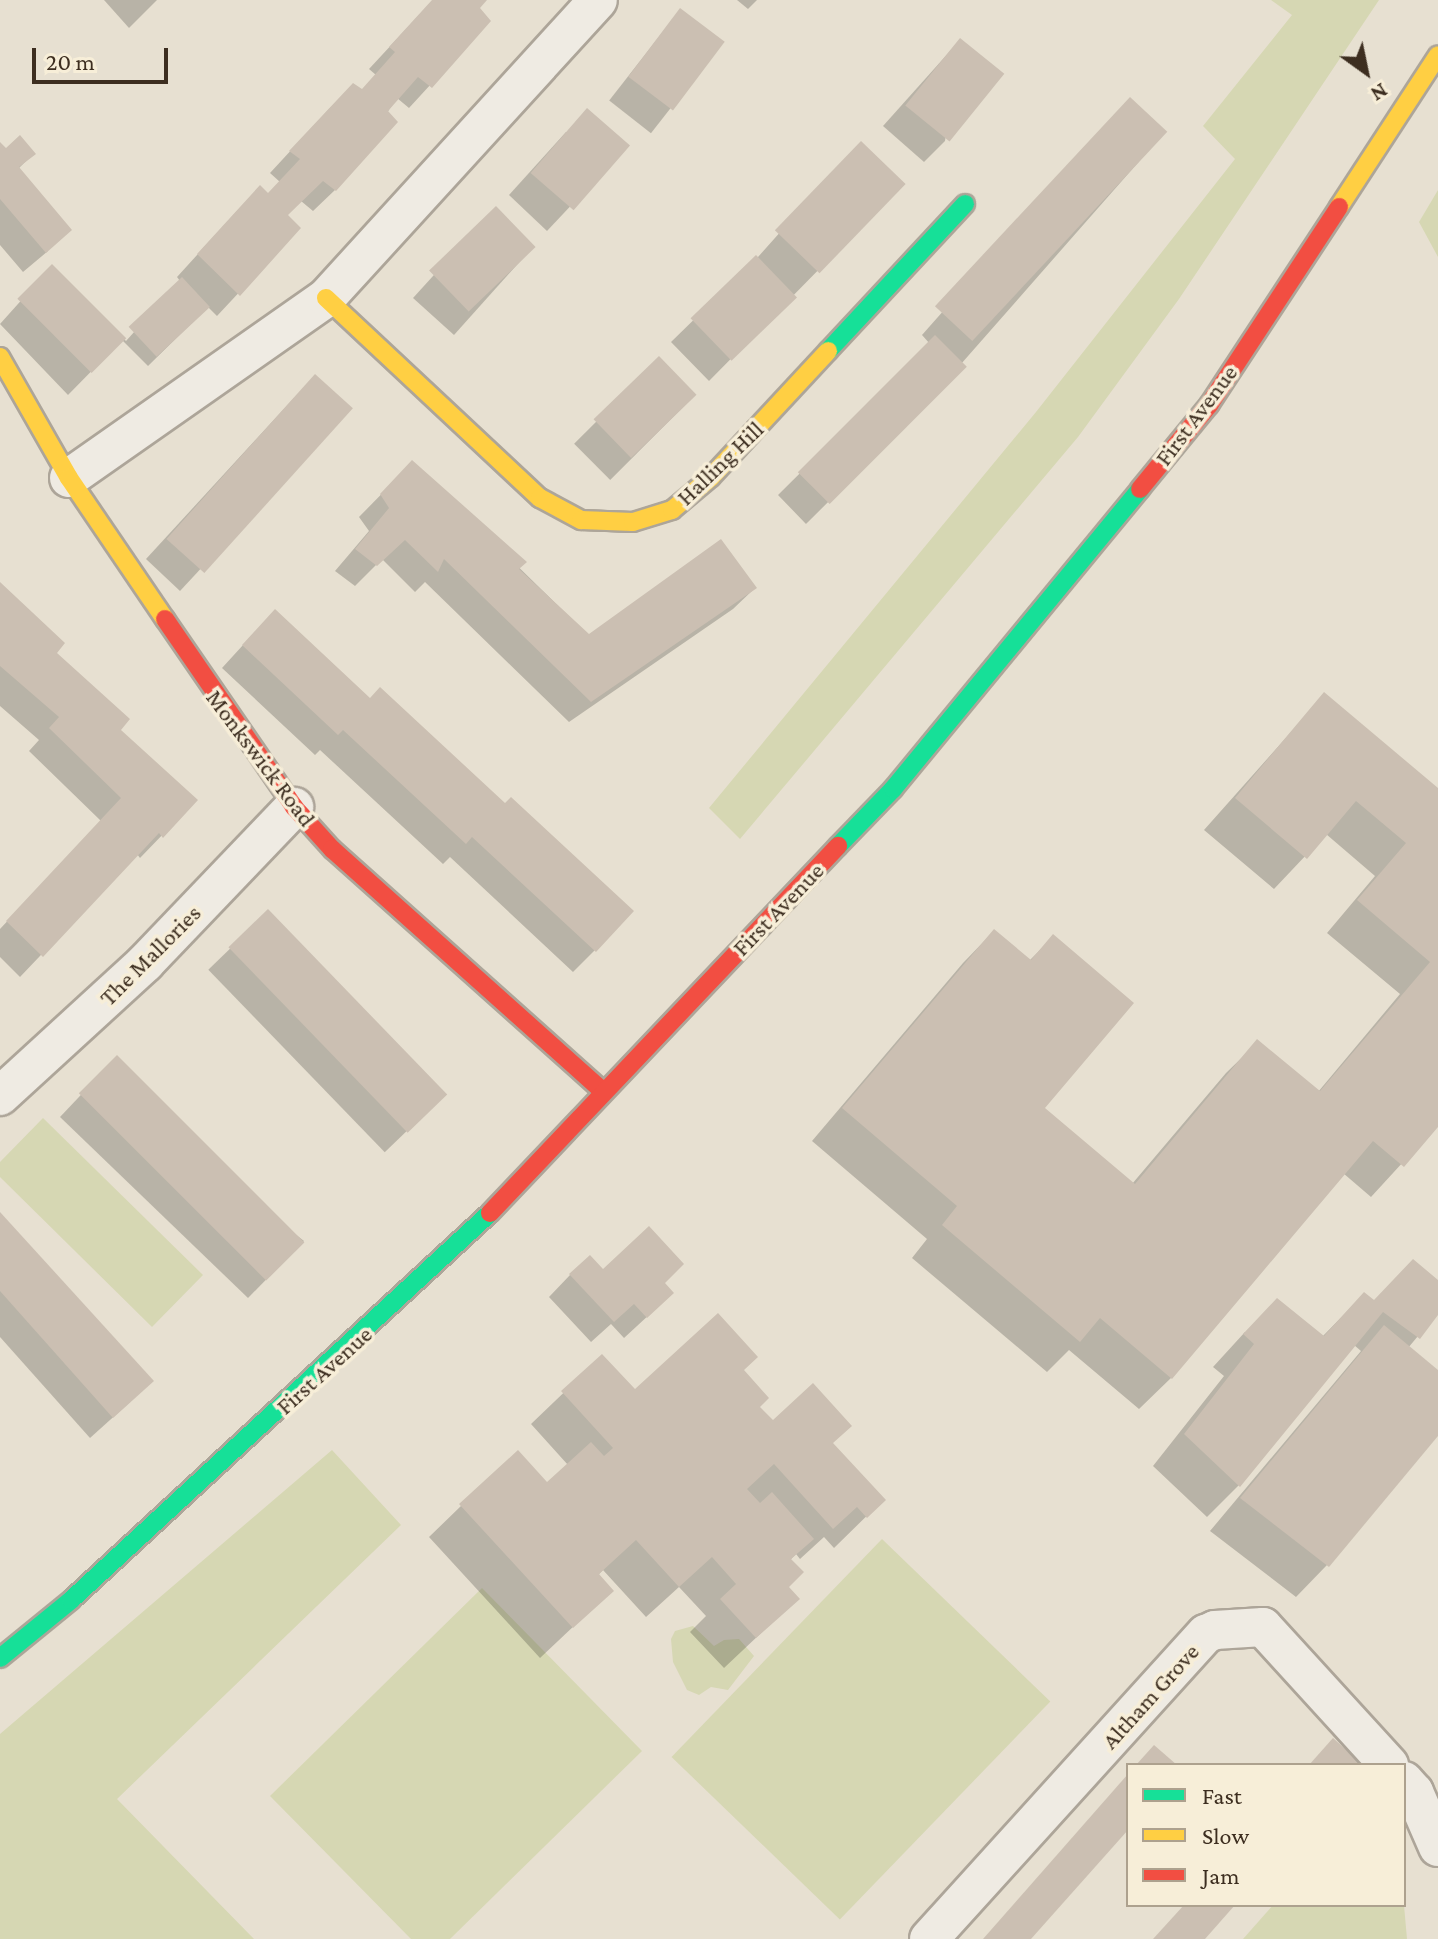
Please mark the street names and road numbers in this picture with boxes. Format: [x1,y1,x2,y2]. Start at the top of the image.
street label: First Avenue [1149,359,1243,471]
street label: Halling Hill [671,415,769,511]
street label: Monkswick Road [200,684,322,832]
street label: First Avenue [726,856,830,962]
street label: The Mallories [93,898,207,1012]
street label: First Avenue [270,1320,378,1420]
street label: Altham Grove [1095,1637,1205,1755]

